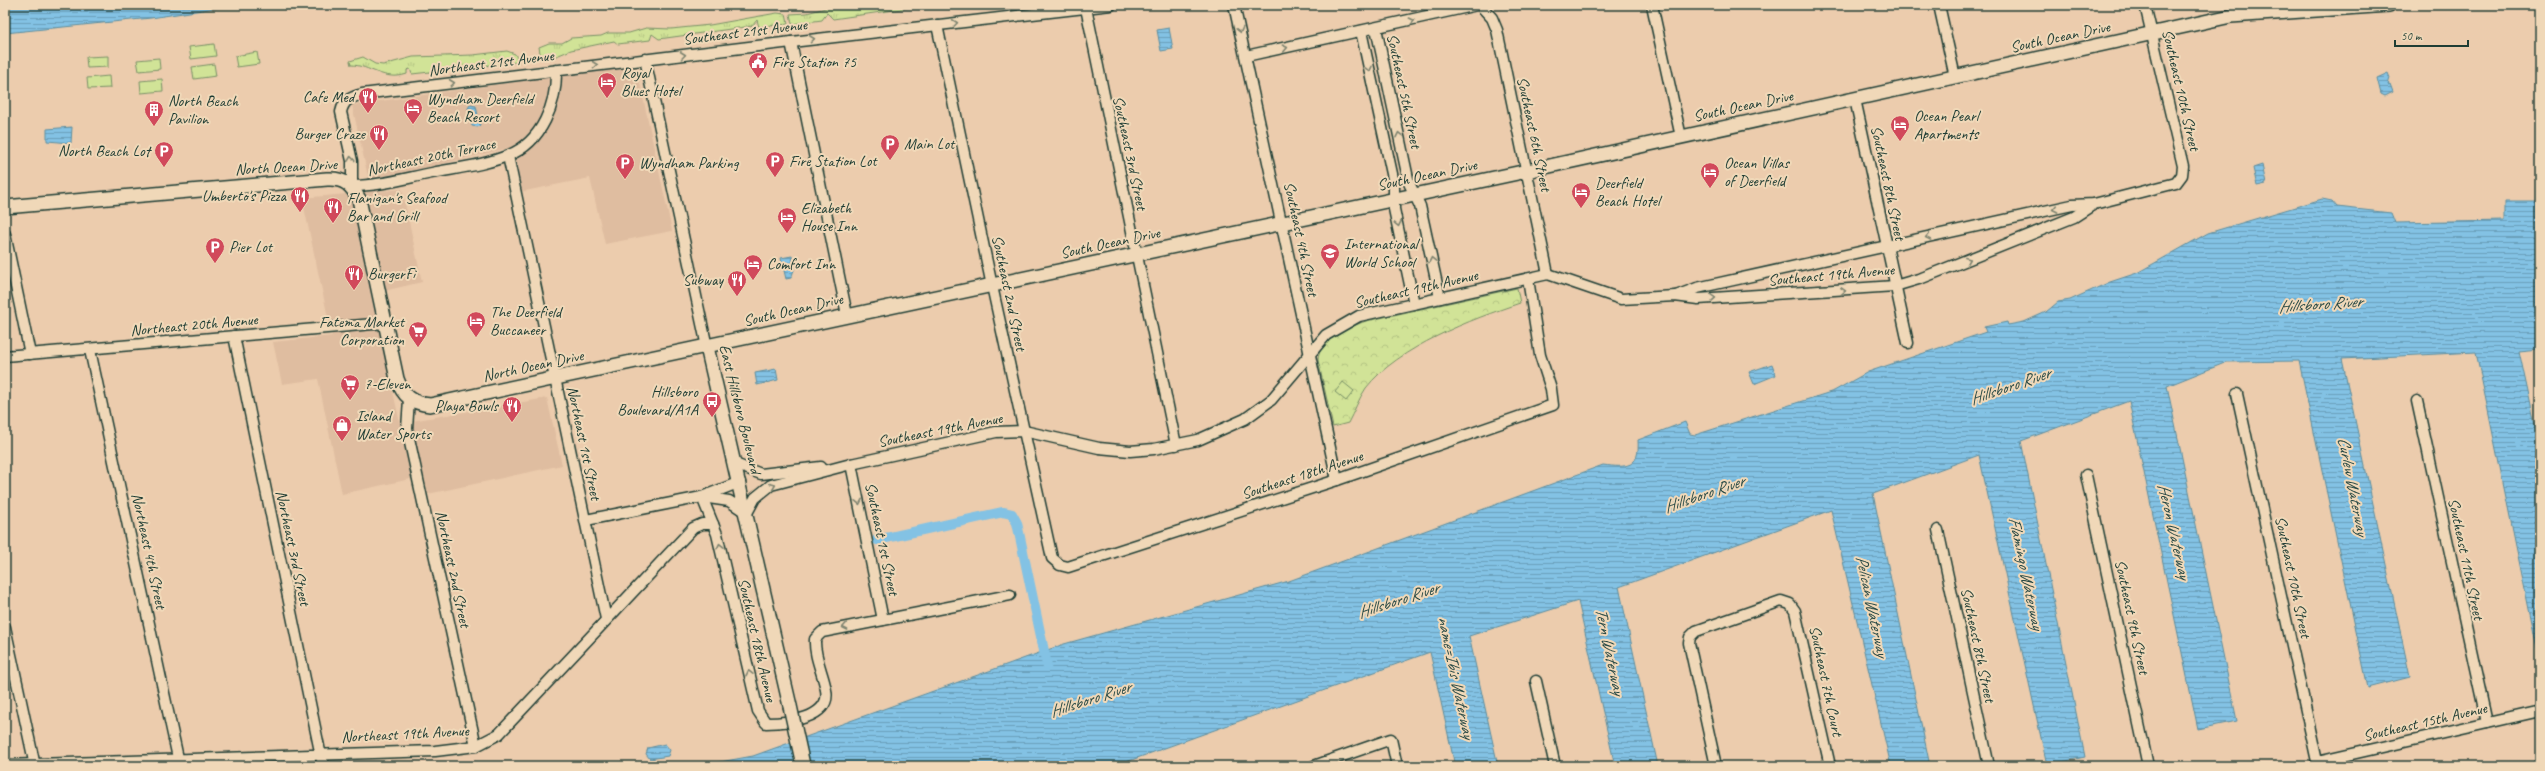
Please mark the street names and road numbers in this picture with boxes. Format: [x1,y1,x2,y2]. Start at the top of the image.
street label: Southeast 21st Avenue [682,14,810,50]
street label: South Ocean Drive [2008,16,2113,57]
street label: Southeast 10th Street [2157,27,2205,154]
street label: Southeast 5th Street [1382,32,1426,152]
street label: Northeast 21st Avenue [427,45,556,81]
street label: Southeast 6th Street [1512,75,1556,195]
street label: South Ocean Drive [1691,85,1796,126]
street label: Southeast 3rd Street [1108,94,1152,214]
street label: Southeast 8th Street [1866,124,1910,244]
street label: Northeast 20th Terrace [365,133,499,180]
street label: North Ocean Drive [234,154,339,180]
street label: South Ocean Drive [1375,154,1480,195]
street label: Southeast 4th Street [1279,180,1323,300]
street label: South Ocean Drive [1058,222,1163,263]
street label: Southeast 2nd Street [987,233,1031,354]
street label: Southeast 19th Avenue [1767,259,1897,290]
street label: Southeast 19th Avenue [1352,265,1482,313]
street label: South Ocean Drive [741,288,846,331]
street label: Northeast 20th Avenue [130,309,260,341]
street label: East Hillsboro Boulevard [714,342,766,478]
street label: North Ocean Drive [481,345,587,386]
street label: Northeast 1st Street [562,384,606,504]
street label: Southeast 19th Avenue [876,408,1006,452]
street label: Southeast 18th Avenue [1239,445,1367,504]
street label: Southeast 1st Street [860,481,904,599]
street label: Northeast 3rd Street [271,488,315,609]
street label: Northeast 4th Street [127,491,171,612]
street label: Southeast 11th Street [2443,496,2489,623]
street label: Northeast 2nd Street [431,509,476,631]
street label: Southeast 10th Street [2270,514,2316,641]
street label: Southeast 9th Street [2110,558,2154,678]
street label: Southeast 18th Avenue [733,576,781,706]
street label: Southeast 8th Street [1956,586,2000,706]
street label: Southeast 7th Court [1805,624,1848,740]
street label: Southeast 15th Avenue [2361,698,2491,746]
street label: Northeast 19th Avenue [341,721,471,747]

